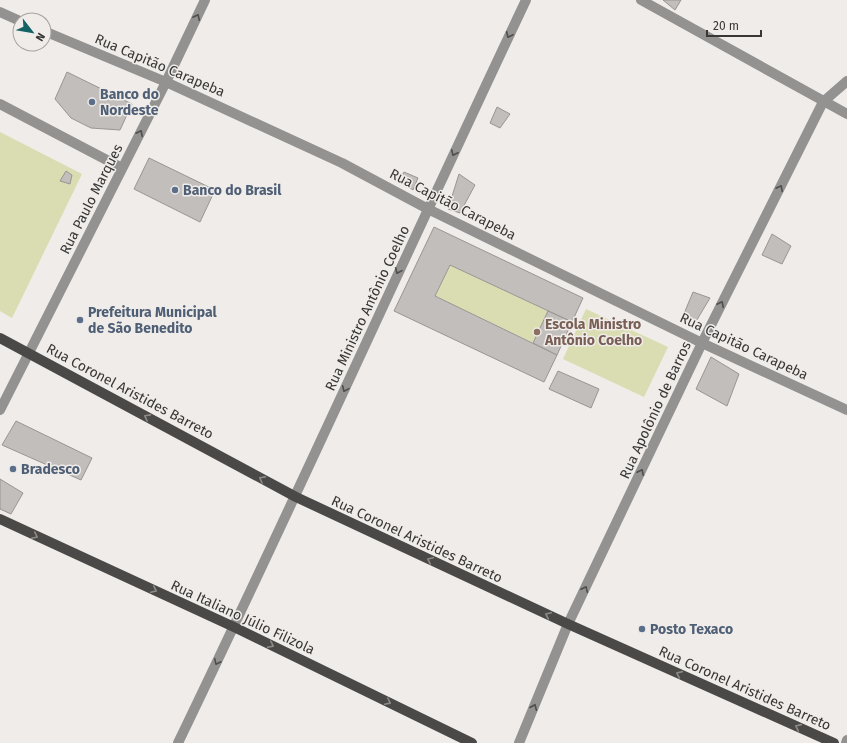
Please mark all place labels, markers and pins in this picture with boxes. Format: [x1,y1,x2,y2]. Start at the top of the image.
place label: Banco do Nordeste [100,86,159,119]
marker: Banco do Nordeste [87,97,97,107]
place label: Banco do Brasil [183,182,282,199]
marker: Banco do Brasil [170,185,180,195]
place label: Prefeitura Municipal de São Benedito [88,304,218,337]
marker: Prefeitura Municipal de São Benedito [75,315,85,325]
place label: Escola Ministro Antônio Coelho [544,316,642,349]
marker: Escola Ministro Antônio Coelho [532,327,542,337]
place label: Bradesco [21,461,80,478]
marker: Bradesco [8,464,18,474]
place label: Posto Texaco [650,621,733,638]
marker: Posto Texaco [637,624,647,634]

